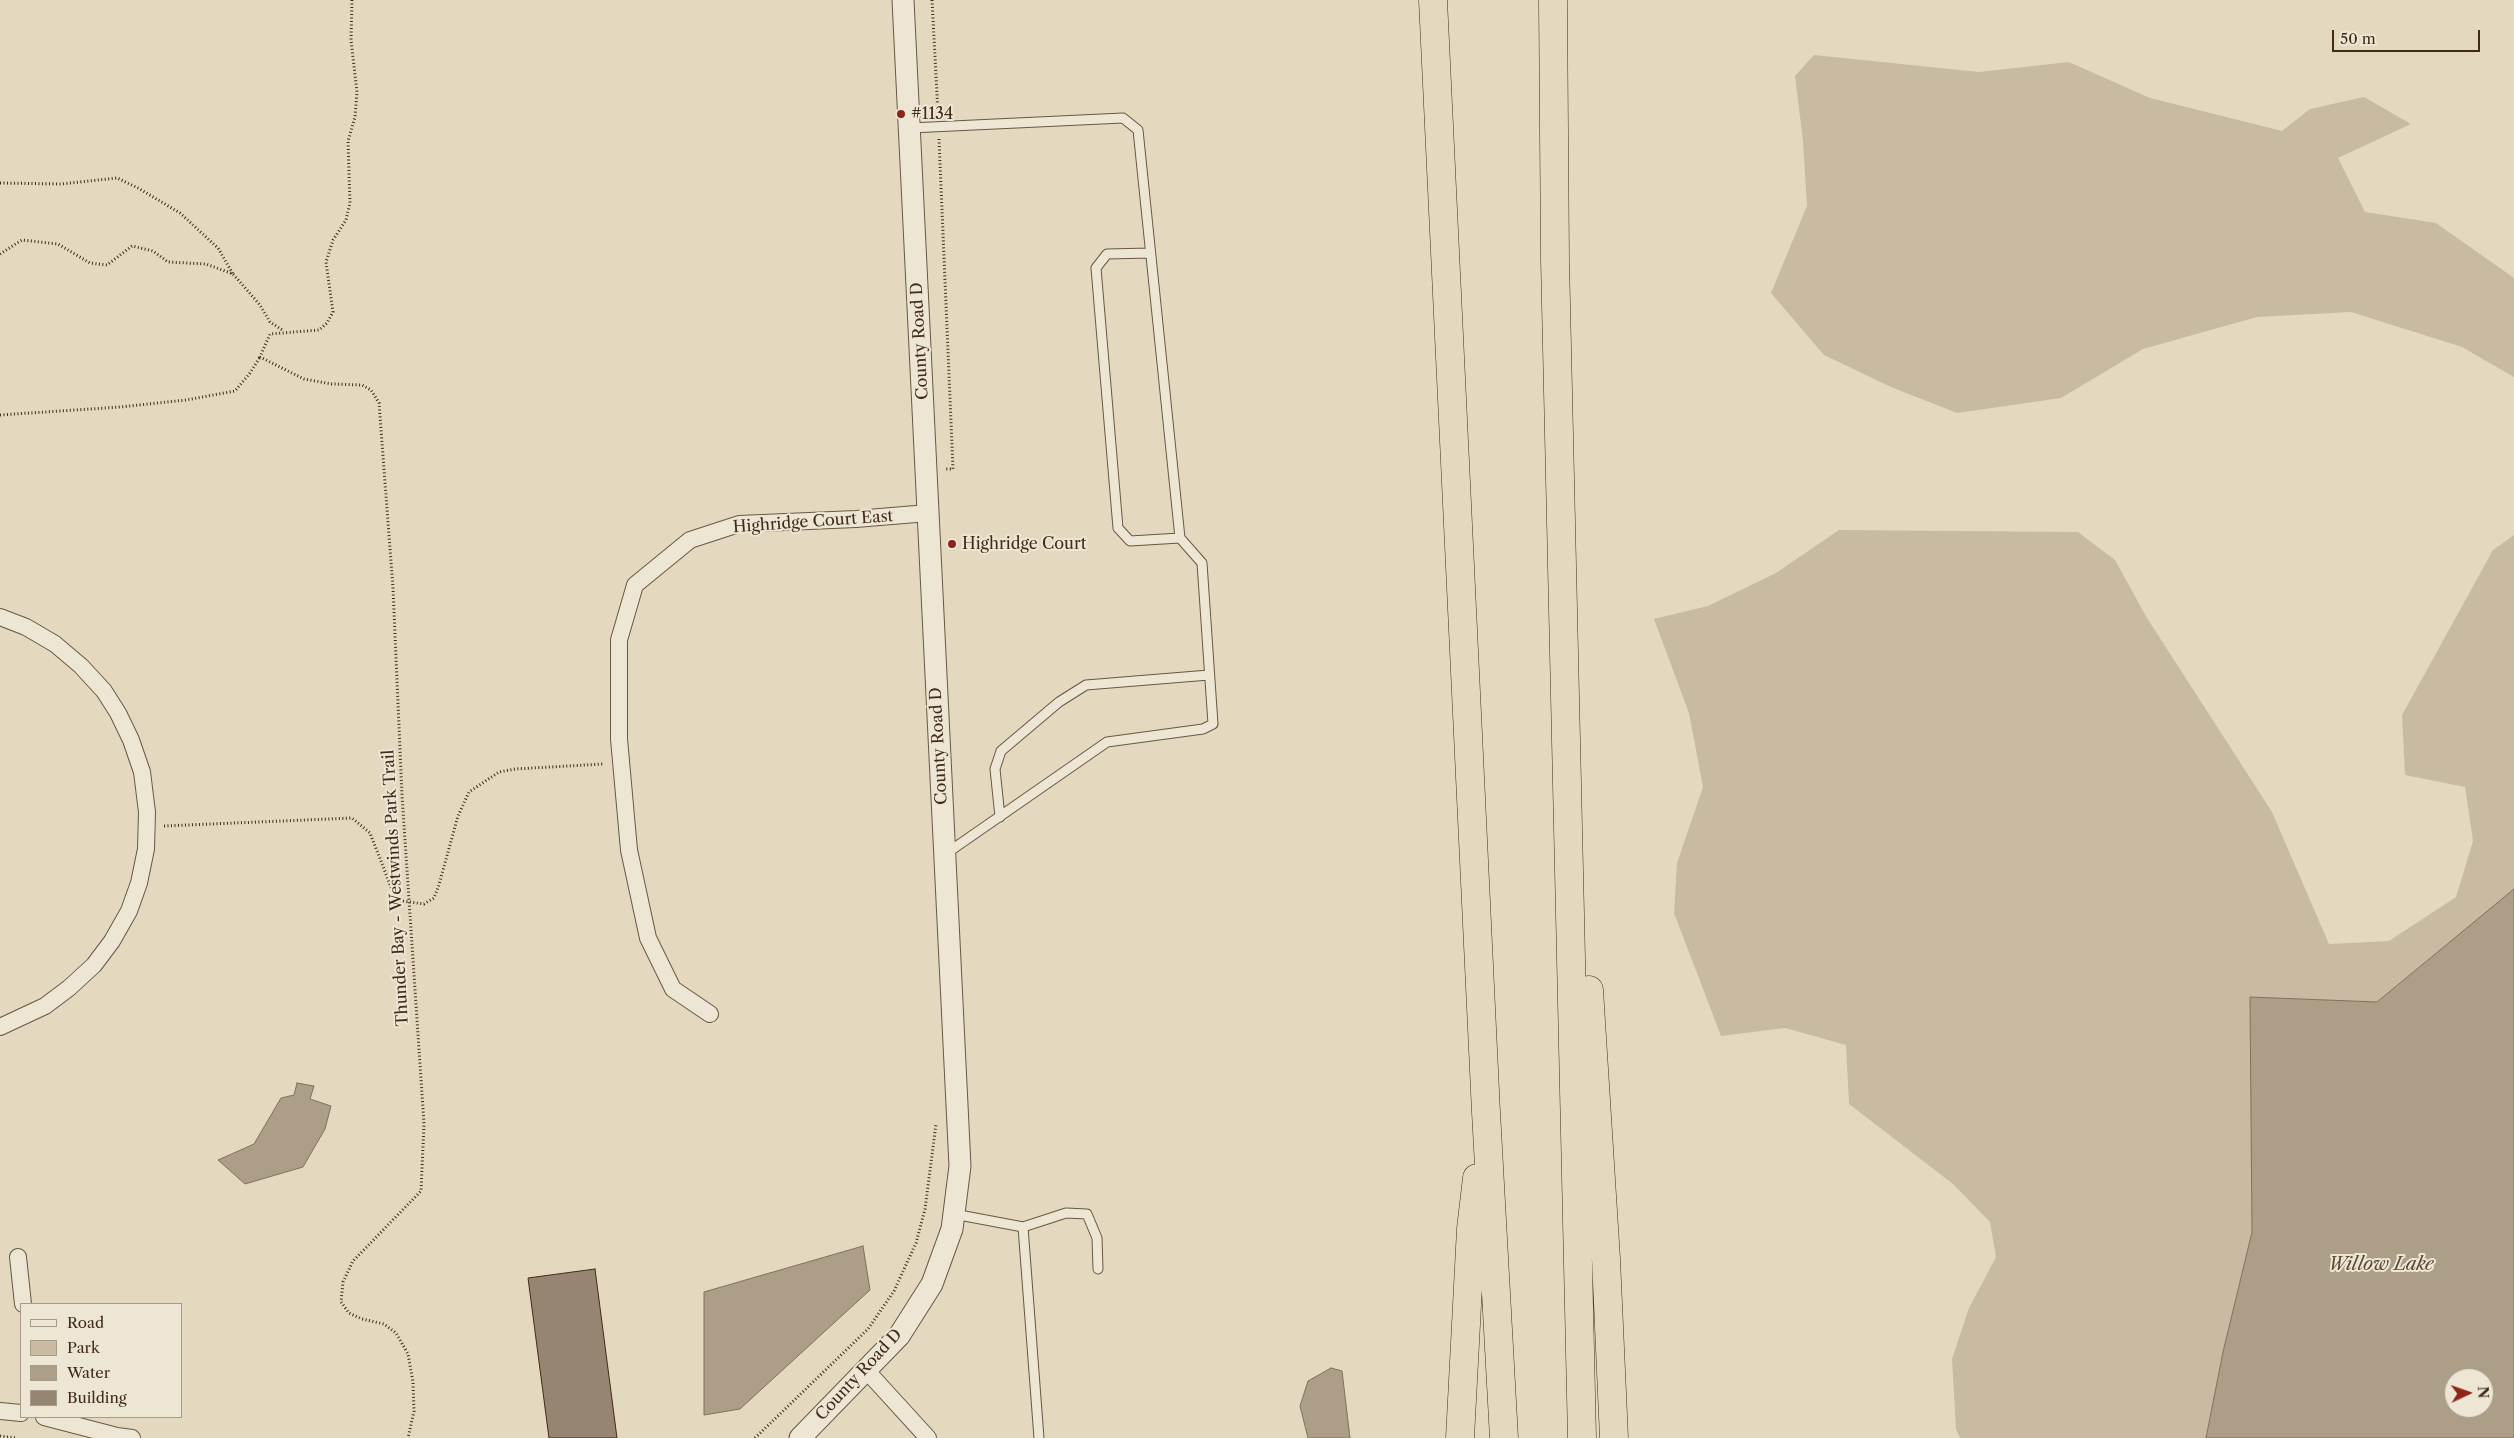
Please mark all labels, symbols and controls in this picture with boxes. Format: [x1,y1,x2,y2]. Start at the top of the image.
scale bar [2334,20,2482,52]
text: 50 m [2340,29,2376,48]
place label: #1134 [911,104,953,124]
marker: #1134 [895,108,907,120]
street label: County Road D [907,282,933,400]
street label: Highridge Court East [732,507,894,537]
place label: Highridge Court [962,534,1086,554]
marker: Highridge Court [946,538,958,550]
street label: County Road D [926,687,952,805]
street label: Thunder Bay - Westwinds Park Trail [379,749,413,1027]
water label: Willow Lake [2328,1254,2434,1276]
legend [20,1303,182,1418]
text: Road [67,1313,104,1332]
street label: County Road D [812,1325,906,1425]
text: Park [67,1338,100,1357]
text: Water [67,1363,110,1382]
north arrow [2444,1368,2494,1418]
text: N [2474,1386,2492,1399]
text: Building [67,1388,127,1407]

